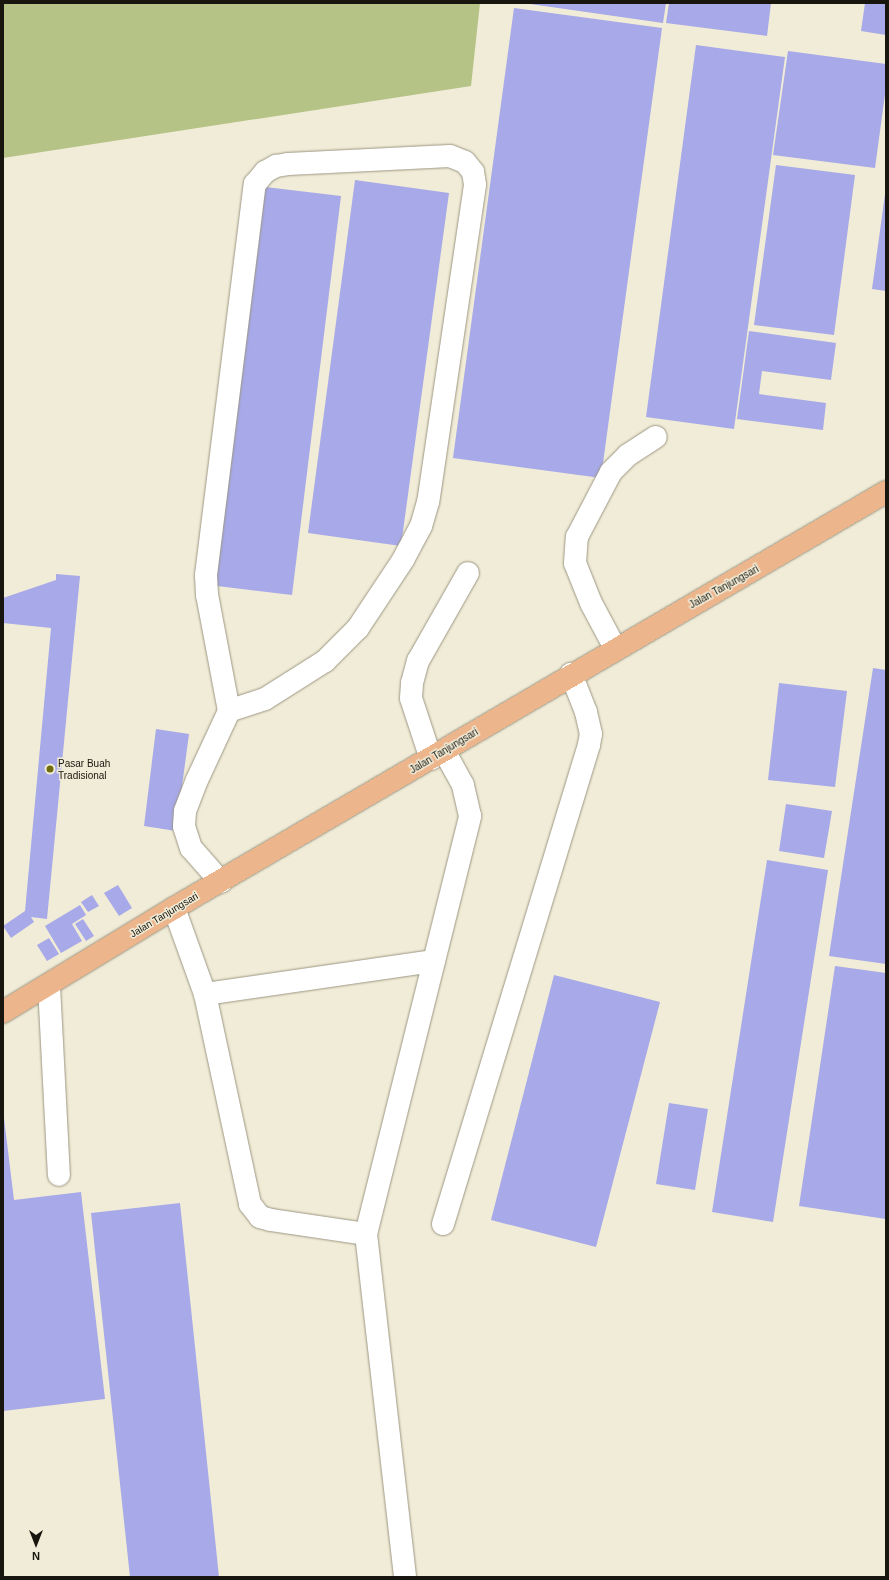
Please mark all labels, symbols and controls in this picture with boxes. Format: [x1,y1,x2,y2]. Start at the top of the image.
street label: Jalan Tanjungsari [687,563,761,611]
street label: Jalan Tanjungsari [408,726,480,776]
place label: Pasar Buah Tradisional [58,757,110,780]
marker: Pasar Buah Tradisional [45,764,55,774]
street label: Jalan Tanjungsari [128,890,200,940]
north arrow [16,1524,56,1564]
text: N [32,1550,40,1562]

